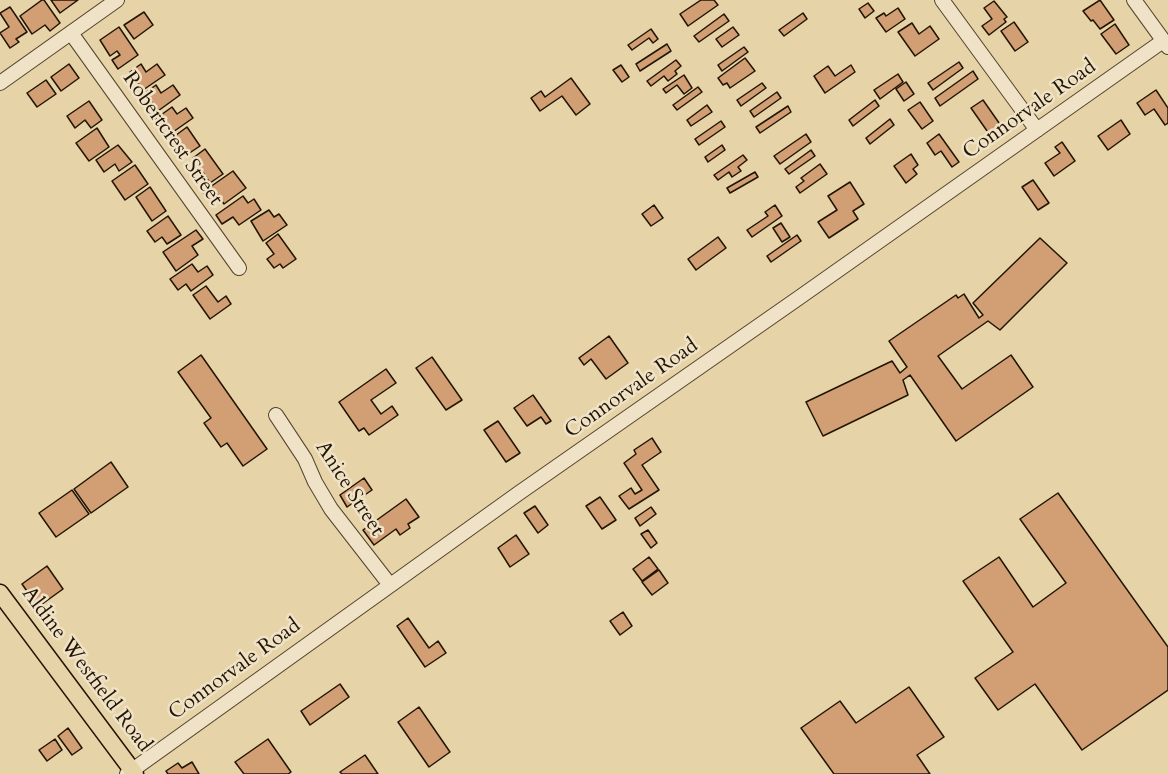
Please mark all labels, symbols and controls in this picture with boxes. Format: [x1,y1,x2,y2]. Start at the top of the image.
street label: Connorvale Road [959,55,1101,165]
street label: Robertcrest Street [116,67,228,211]
street label: Connorvale Road [561,334,703,444]
street label: Anice Street [309,437,389,541]
street label: Aldine Westfield Road [16,582,156,758]
street label: Connorvale Road [164,614,306,726]

